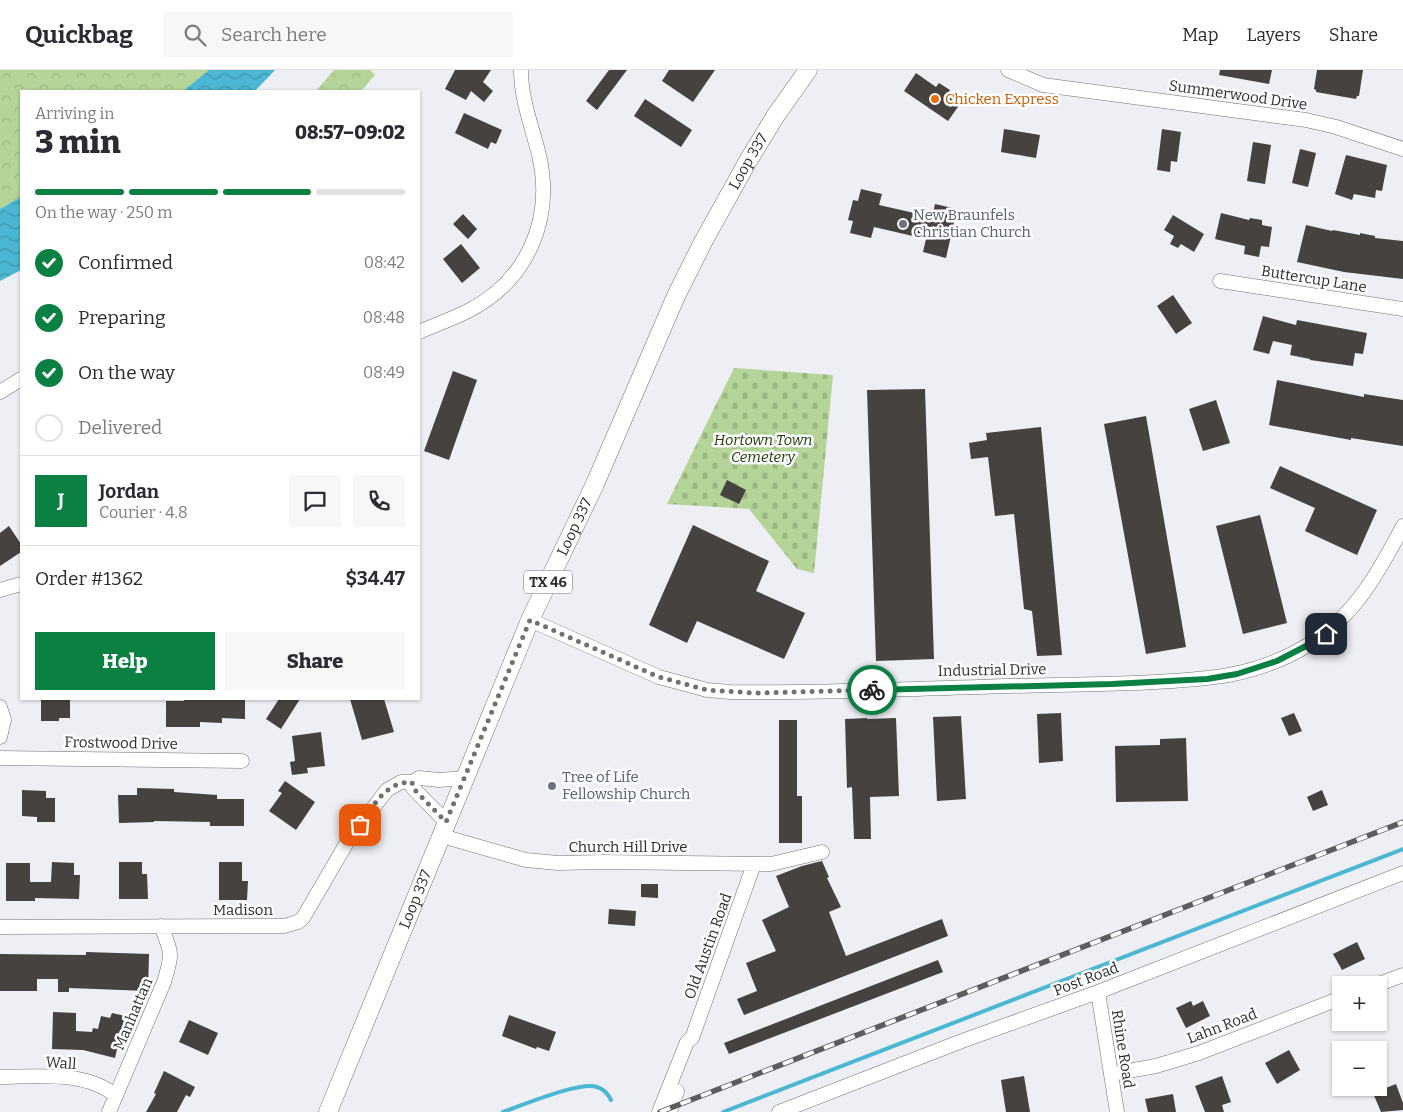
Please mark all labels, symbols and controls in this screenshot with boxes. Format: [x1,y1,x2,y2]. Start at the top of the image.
search box [163,12,513,57]
text: Quickbag [25,21,133,49]
icon: search [181,21,209,49]
text: Search here [221,23,327,46]
text: Map [1182,24,1218,46]
text: Layers [1246,24,1301,46]
text: Share [1329,24,1378,46]
street label: Summerwood Drive [1168,76,1308,114]
place label: Chicken Express [945,90,1059,108]
marker: Chicken Express [929,93,941,105]
text: Arriving in [35,104,114,123]
text: 08:57–09:02 [295,121,405,144]
text: 3 min [35,123,121,161]
street label: Loop 337 [725,130,772,193]
text: On the way · 250 m [35,203,172,222]
place label: New Braunfels Christian Church [913,206,1032,241]
marker: New Braunfels Christian Church [897,218,909,230]
icon: check [35,249,63,277]
text: Confirmed [78,251,173,274]
text: 08:42 [364,253,405,272]
street label: Buttercup Lane [1260,262,1368,296]
icon: check [35,304,63,332]
text: Preparing [78,306,166,329]
text: 08:48 [363,308,405,327]
icon: check [35,359,63,387]
text: On the way [78,361,175,384]
text: 08:49 [363,363,405,382]
text: Delivered [78,416,162,439]
park label: Hortown Town Cemetery [714,431,812,466]
button: chat [289,475,341,527]
button: phone [353,475,405,527]
text: Jordan [99,480,159,503]
text: J [58,489,64,512]
street label: Loop 337 [553,495,596,559]
text: Courier · 4.8 [99,503,188,522]
text: Order #1362 [35,567,143,590]
text: $34.47 [345,567,405,590]
road number: TX 46 [524,571,572,594]
pin [1305,613,1347,655]
icon: home [1312,620,1340,648]
button: Help [35,632,215,690]
button: Share [225,632,405,690]
street label: Industrial Drive [937,660,1047,680]
courier [847,665,897,715]
icon: bike [858,676,886,704]
street label: Frostwood Drive [64,733,178,753]
place label: Tree of Life Fellowship Church [562,768,691,803]
marker: Tree of Life Fellowship Church [546,780,558,792]
pin [339,804,381,846]
icon: bag [346,811,374,839]
street label: Church Hill Drive [569,838,687,856]
street label: Loop 337 [395,867,436,931]
street label: Old Austin Road [680,890,736,1002]
street label: Madison [213,901,273,919]
street label: Post Road [1051,958,1121,1000]
street label: Manhattan [110,975,156,1053]
map controls [1332,976,1387,1096]
button: + [1332,976,1387,1031]
street label: Lahn Road [1185,1004,1260,1048]
street label: Rhine Road [1108,1008,1138,1090]
button: − [1332,1041,1387,1096]
street label: Wall [45,1053,77,1073]

